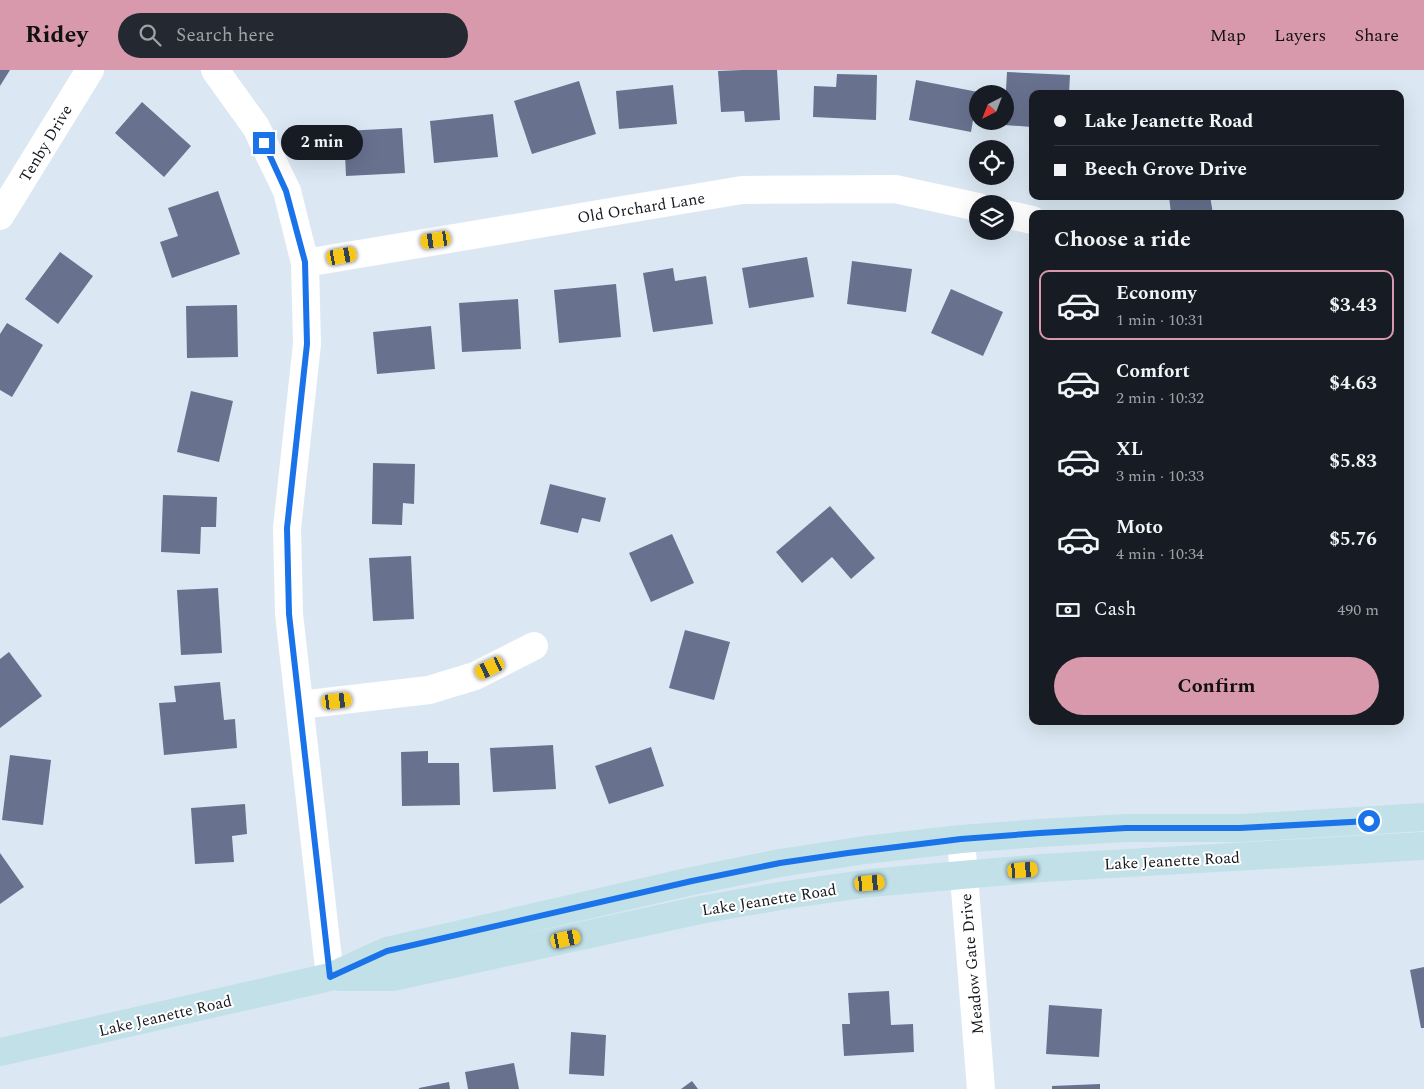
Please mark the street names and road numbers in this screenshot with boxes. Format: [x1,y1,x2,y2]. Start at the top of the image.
street label: Tenby Drive [13,100,78,187]
street label: Old Orchard Lane [576,186,707,230]
street label: Lake Jeanette Road [1104,845,1241,877]
street label: Lake Jeanette Road [700,877,838,922]
street label: Meadow Gate Drive [954,892,990,1035]
street label: Lake Jeanette Road [96,989,234,1043]

